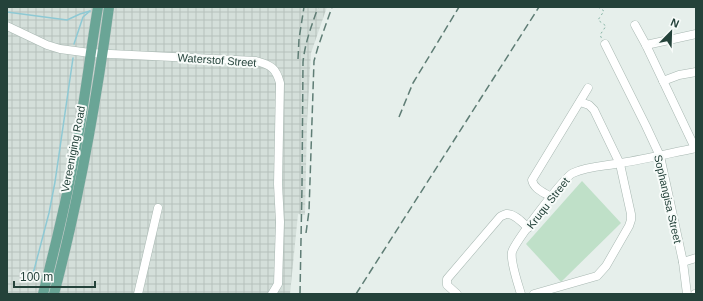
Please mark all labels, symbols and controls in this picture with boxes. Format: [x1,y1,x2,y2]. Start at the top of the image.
north arrow [651,12,691,52]
text: N [669,16,681,30]
street label: Waterstof Street [177,51,257,69]
street label: Vereeniging Road [59,105,87,193]
street label: Sophangisa Street [652,154,684,244]
street label: Kruqu Street [524,175,572,231]
scale bar [14,263,95,289]
text: 100 m [20,270,53,284]

